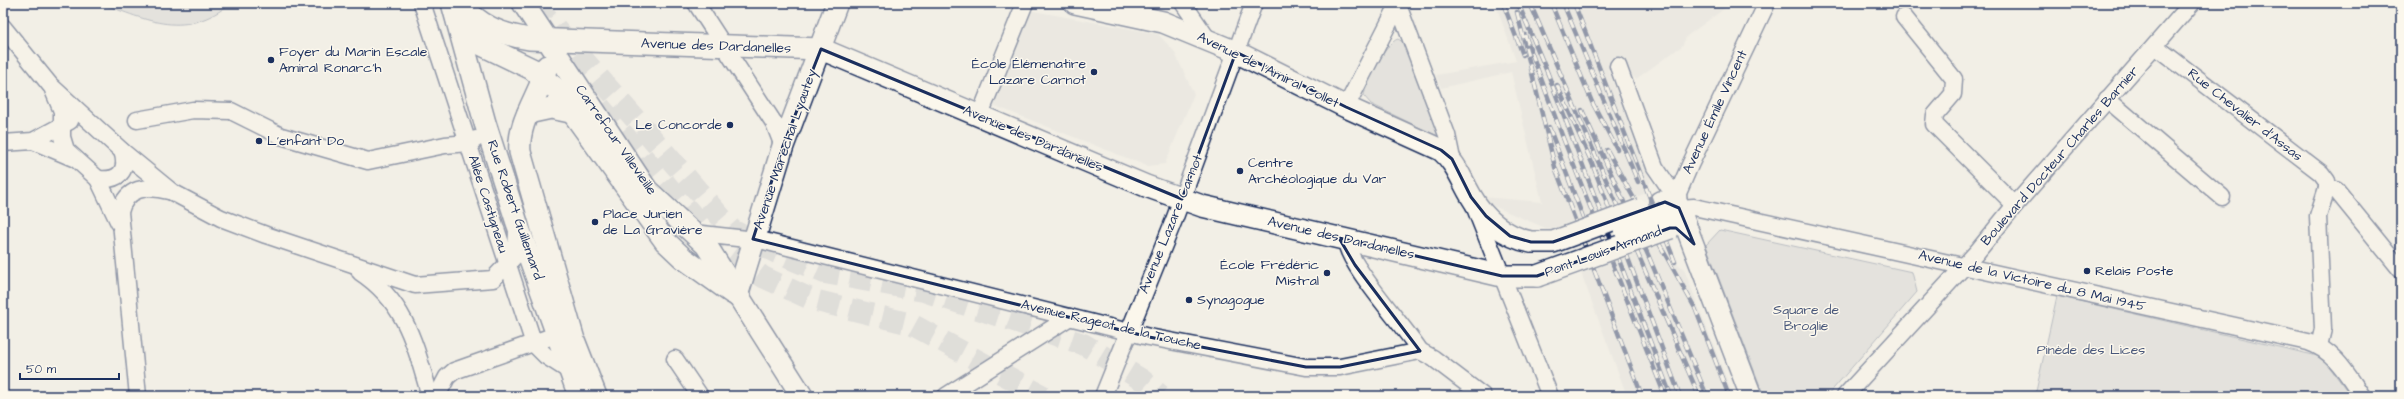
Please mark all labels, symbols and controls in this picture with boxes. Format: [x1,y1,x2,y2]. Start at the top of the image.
street label: Avenue de l'Amiral Collet [1194,27,1343,113]
street label: Avenue des Dardanelles [641,33,791,59]
place label: Foyer du Marin Escale Amiral Ronarc'h [279,42,428,78]
street label: Avenue Émile Vincent [1677,46,1753,177]
place label: École Élémenatire Lazare Carnot [972,54,1086,90]
marker: Foyer du Marin Escale Amiral Ronarc'h [266,55,276,65]
street label: Boulevard Docteur Charles Barnier [1976,62,2144,250]
street label: Rue Chevalier d'Assas [2183,64,2307,166]
street label: Avenue Maréchal Lyautey [748,66,822,232]
marker: École Élémenatire Lazare Carnot [1089,67,1099,77]
street label: Carrefour Villevieille [570,81,662,200]
street label: Avenue des Dardanelles [960,100,1106,178]
place label: Le Concorde [635,115,722,135]
marker: Le Concorde [725,120,735,130]
place label: L'enfant Do [267,131,344,151]
marker: L'enfant Do [254,136,264,146]
street label: Rue Robert Guillemard [482,138,548,282]
street label: Avenue Lazare Carnot [1134,151,1208,296]
street label: Allée Castigneau [463,152,513,256]
place label: Centre Archéologique du Var [1248,153,1387,189]
marker: Centre Archéologique du Var [1235,166,1245,176]
place label: Place Jurien de La Gravière [603,204,703,240]
street label: Avenue des Dardanelles [1266,211,1416,265]
marker: Place Jurien de La Gravière [590,217,600,227]
street label: Pont Louis Armand [1542,222,1664,282]
street label: Avenue de la Victoire du 8 Mai 1945 [1916,245,2148,317]
place label: École Frédéric Mistral [1220,255,1319,291]
place label: Relais Poste [2095,261,2174,281]
marker: Relais Poste [2082,266,2092,276]
marker: École Frédéric Mistral [1322,268,1332,278]
place label: Synagogue [1197,290,1265,310]
street label: Avenue Rageot de la Touche [1019,295,1204,356]
marker: Synagogue [1184,295,1194,305]
park label: Square de Broglie [1773,300,1839,336]
park label: Pinède des Lices [2037,340,2145,360]
scale bar [20,355,119,381]
text: 50 m [26,361,57,378]

